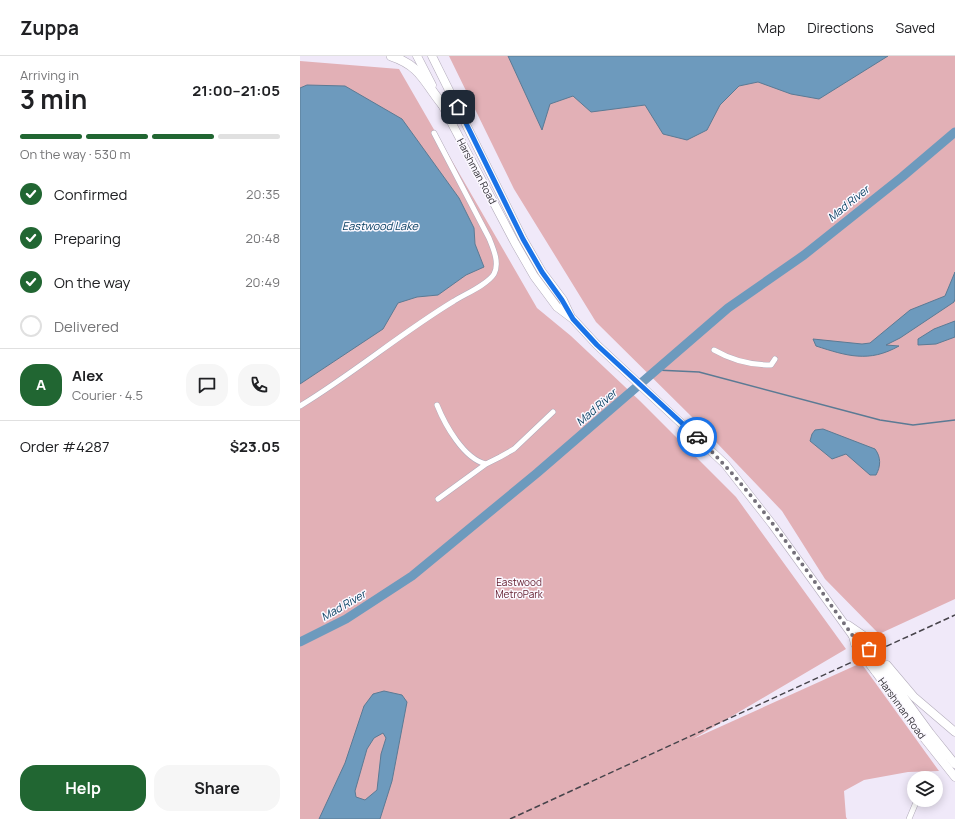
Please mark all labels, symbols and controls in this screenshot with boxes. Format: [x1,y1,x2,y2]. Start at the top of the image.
text: Zuppa [20,15,79,41]
text: Map [757,18,785,37]
text: Directions [807,18,874,37]
text: Saved [896,18,935,37]
text: Arriving in [20,66,79,84]
text: 21:00–21:05 [192,80,280,101]
text: 3 min [20,81,87,117]
pin [441,90,475,124]
icon: home [447,96,469,118]
street label: Harshman Road [454,136,500,206]
text: On the way · 530 m [20,145,131,163]
water label: Mad River [824,180,873,224]
icon: check [20,183,42,205]
text: Confirmed [54,184,127,205]
text: 20:35 [246,185,280,203]
water label: Eastwood Lake [342,218,419,233]
icon: check [20,227,42,249]
text: Preparing [54,228,121,249]
text: 20:48 [246,229,280,247]
icon: check [20,271,42,293]
text: On the way [54,272,130,293]
text: 20:49 [245,273,280,291]
text: Delivered [54,316,119,337]
button: chat [186,364,228,406]
button: phone [238,364,280,406]
text: Alex [72,365,103,386]
text: A [36,374,46,395]
water label: Mad River [572,384,621,429]
text: Courier · 4.5 [72,386,143,404]
courier [677,417,717,457]
icon: car [686,426,708,448]
text: Order #4287 [20,436,110,457]
text: $23.05 [230,436,280,457]
park label: Eastwood MetroPark [495,575,544,601]
water label: Mad River [318,585,370,624]
pin [852,632,886,666]
icon: bag [858,638,880,660]
street label: Harshman Road [875,674,929,742]
button: Help [20,765,146,811]
button: Share [154,765,280,811]
map controls [907,771,943,807]
button: layers [907,771,943,807]

